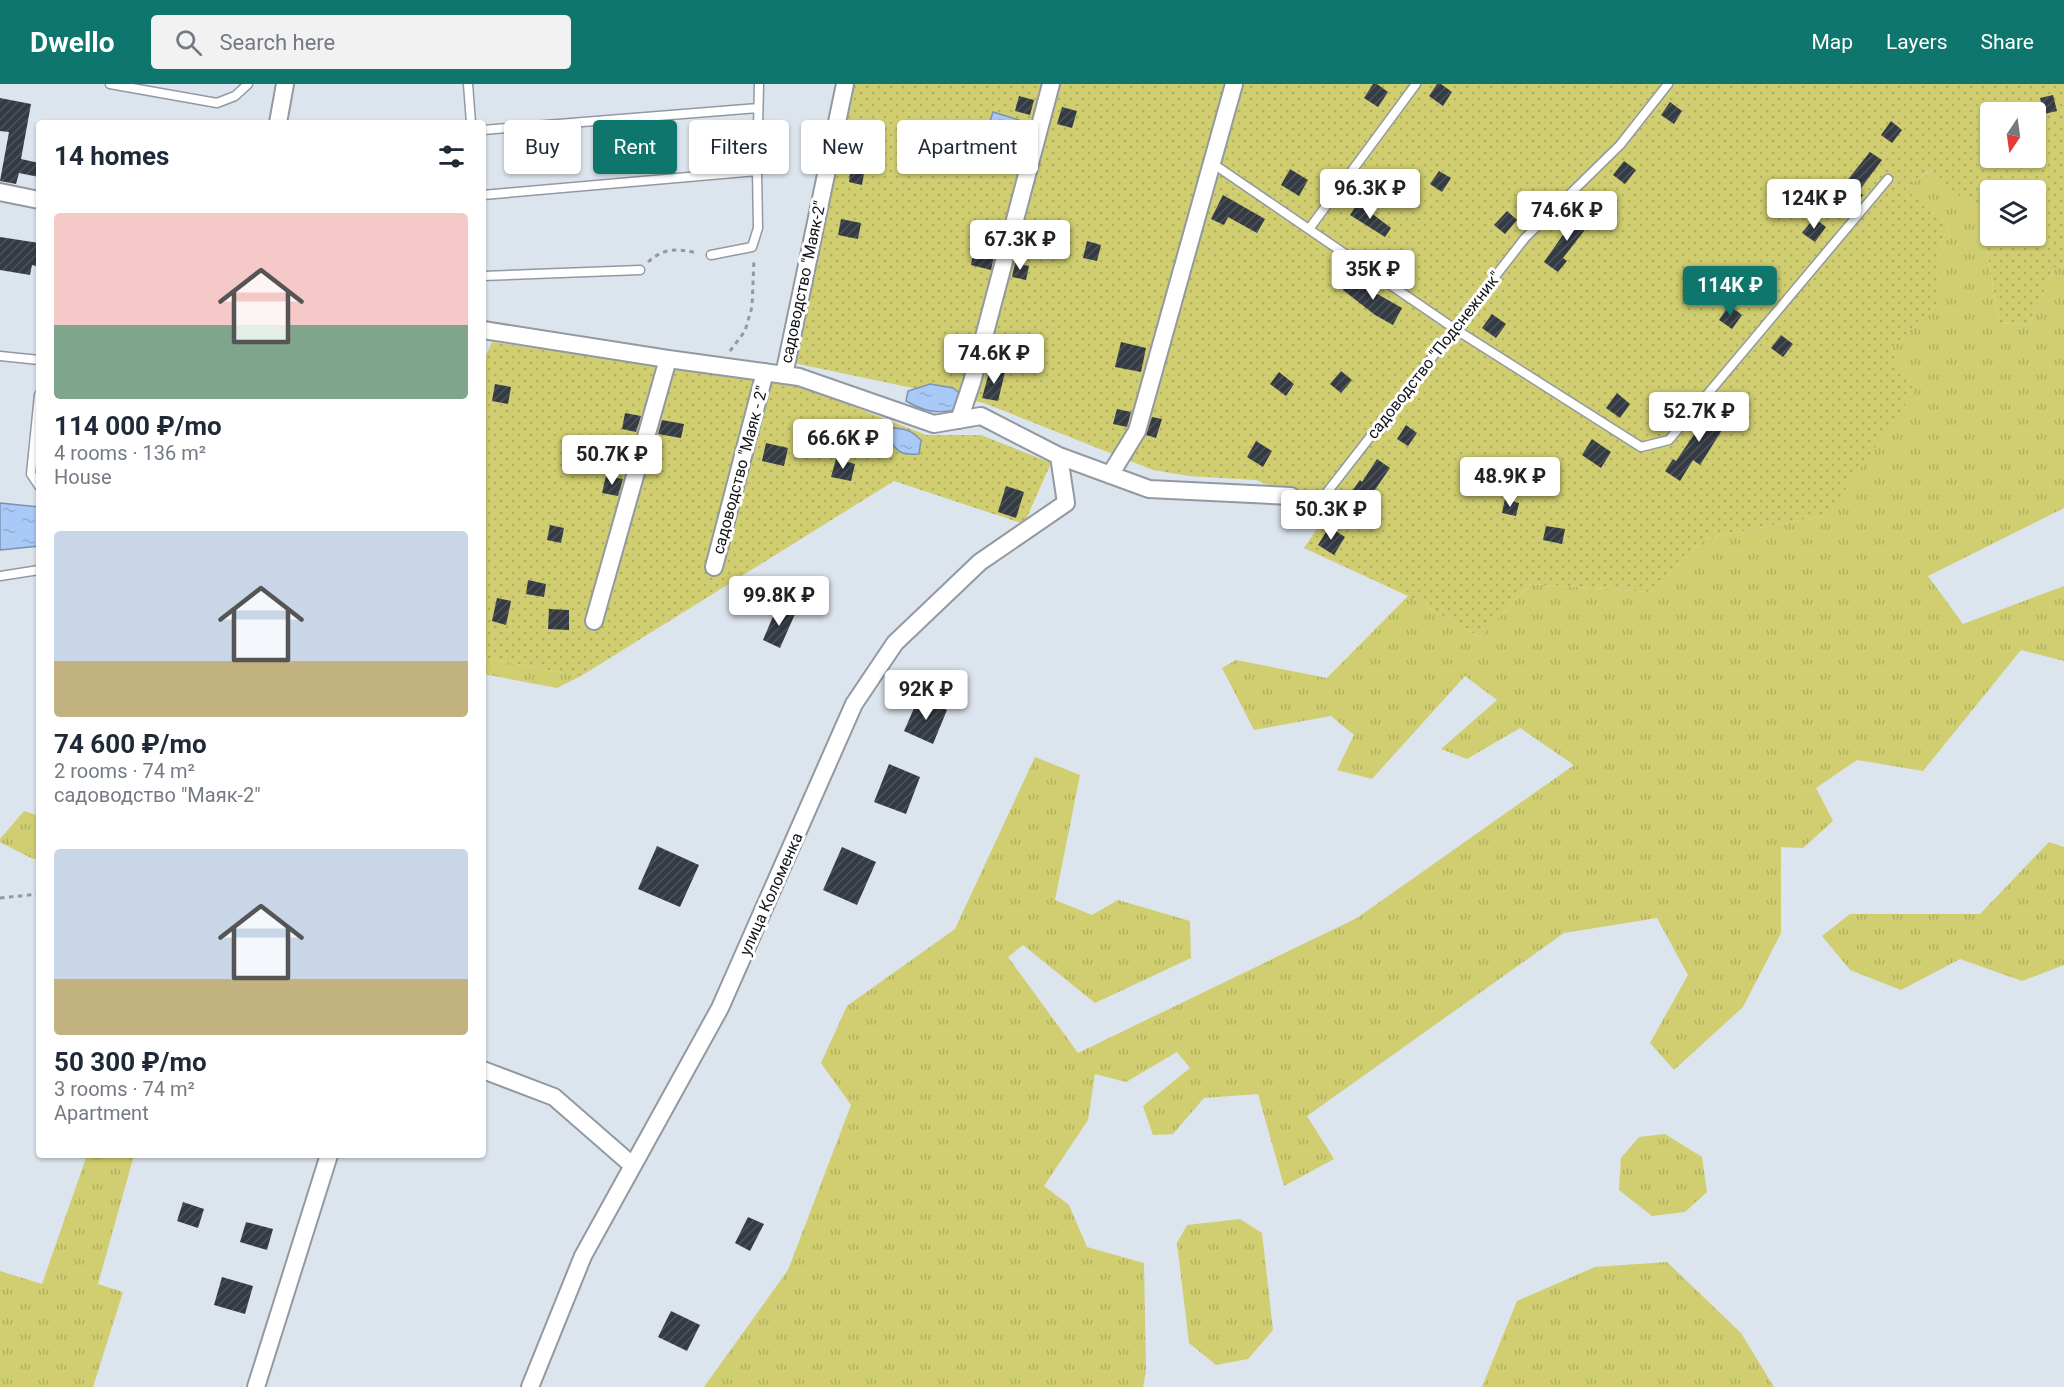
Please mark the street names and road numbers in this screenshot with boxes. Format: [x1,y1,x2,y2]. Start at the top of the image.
street label: садоводство "Маяк-2" [777,199,829,365]
street label: садоводство "Подснежник" [1363,268,1505,442]
street label: садоводство "Маяк - 2" [708,384,772,556]
street label: улица Коломенка [735,830,807,958]

